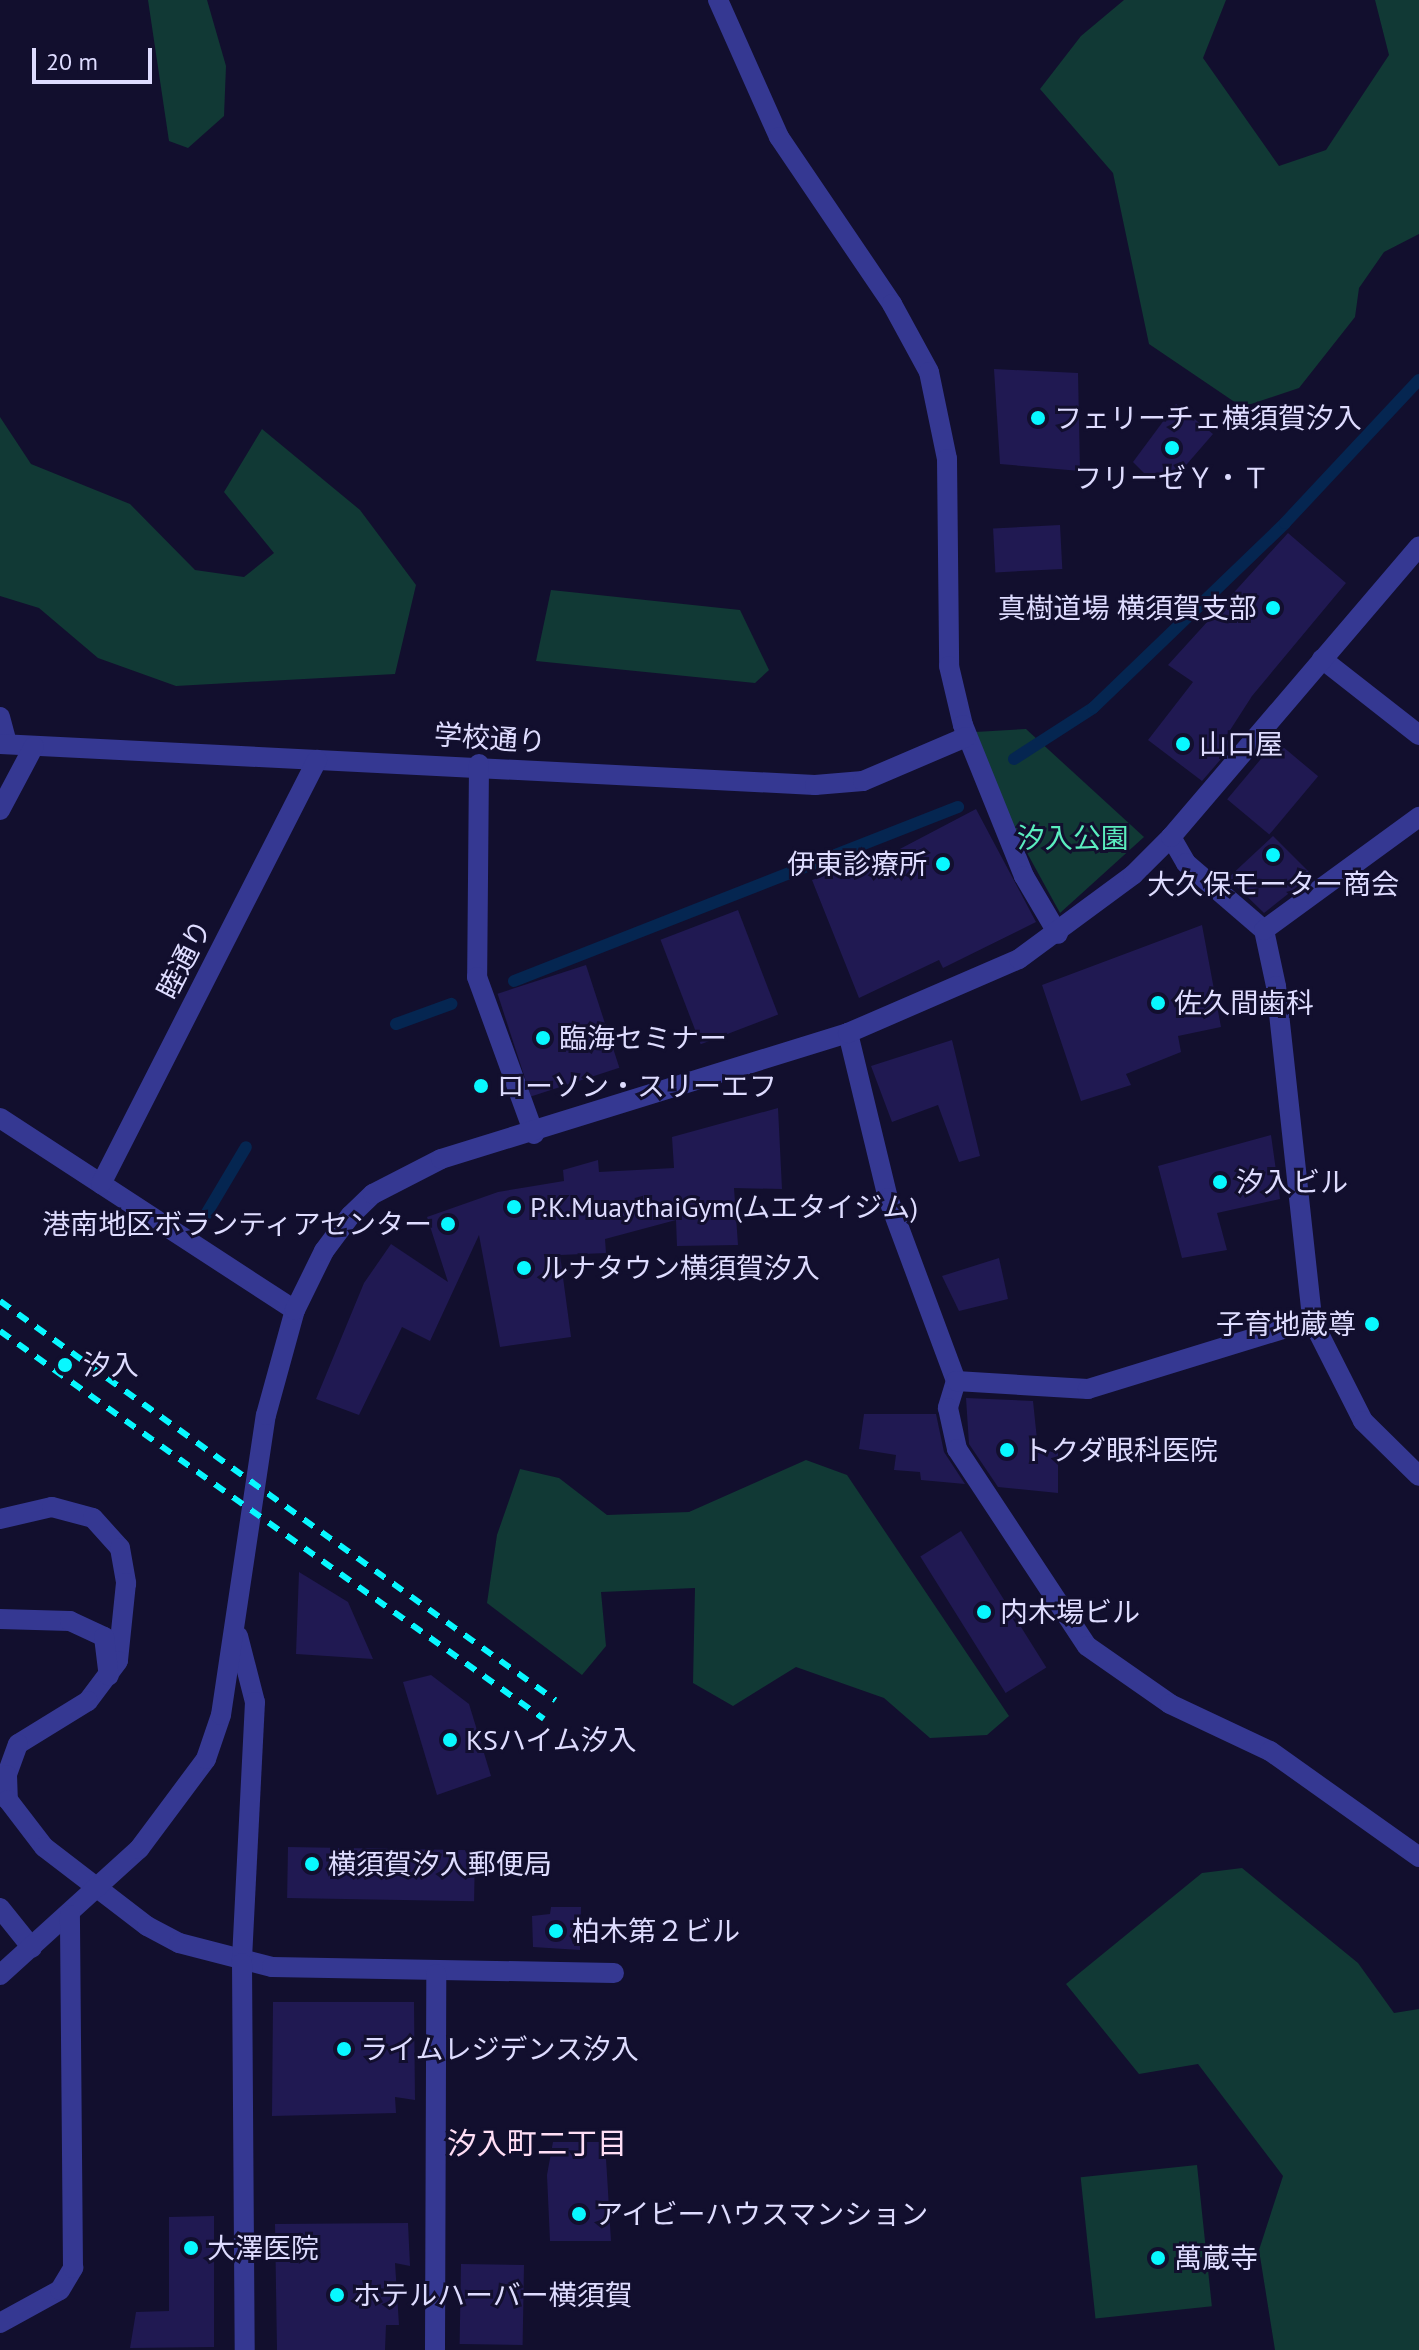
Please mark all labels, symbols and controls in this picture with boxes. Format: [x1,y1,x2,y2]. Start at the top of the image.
scale bar [36,32,156,82]
text: 20 m [46,46,98,77]
place label: フェリーチェ横須賀汐入 [1054,401,1362,435]
marker: フェリーチェ横須賀汐入 [1029,409,1047,427]
marker: フリーゼＹ・Ｔ [1163,439,1181,457]
place label: フリーゼＹ・Ｔ [1074,461,1270,495]
place label: 真樹道場 横須賀支部 [998,591,1257,625]
marker: 真樹道場 横須賀支部 [1264,599,1282,617]
street label: 学校通り [433,717,547,759]
place label: 山口屋 [1199,727,1283,761]
marker: 山口屋 [1174,735,1192,753]
park label: 汐入公園 [1017,821,1129,855]
marker: 大久保モーター商会 [1264,846,1282,864]
place label: 伊東診療所 [787,847,927,881]
marker: 伊東診療所 [934,855,952,873]
place label: 大久保モーター商会 [1147,867,1399,901]
street label: 睦通り [150,914,218,1004]
place label: 佐久間歯科 [1174,986,1314,1020]
marker: 佐久間歯科 [1149,994,1167,1012]
place label: 臨海セミナー [559,1021,727,1055]
marker: 臨海セミナー [534,1029,552,1047]
place label: ローソン・スリーエフ [497,1069,777,1103]
marker: ローソン・スリーエフ [472,1077,490,1095]
place label: 汐入ビル [1236,1165,1348,1199]
marker: 汐入ビル [1211,1173,1229,1191]
place label: P.K.MuaythaiGym(ムエタイジム) [530,1190,918,1224]
marker: P.K.MuaythaiGym(ムエタイジム) [505,1198,523,1216]
place label: 港南地区ボランティアセンター [40,1207,432,1241]
marker: 港南地区ボランティアセンター [439,1215,457,1233]
place label: ルナタウン横須賀汐入 [540,1251,820,1285]
marker: ルナタウン横須賀汐入 [515,1259,533,1277]
place label: 子育地蔵尊 [1216,1307,1356,1341]
marker: 子育地蔵尊 [1363,1315,1381,1333]
place label: 汐入 [83,1348,139,1382]
marker: 汐入 [54,1354,76,1376]
place label: トクダ眼科医院 [1023,1433,1219,1467]
marker: トクダ眼科医院 [998,1441,1016,1459]
place label: 内木場ビル [1000,1595,1140,1629]
marker: 内木場ビル [975,1603,993,1621]
place label: KSハイム汐入 [466,1723,638,1757]
marker: KSハイム汐入 [441,1731,459,1749]
place label: 横須賀汐入郵便局 [328,1847,552,1881]
marker: 横須賀汐入郵便局 [303,1855,321,1873]
place label: 柏木第２ビル [572,1914,740,1948]
marker: 柏木第２ビル [547,1922,565,1940]
place label: ライムレジデンス汐入 [360,2032,640,2066]
marker: ライムレジデンス汐入 [335,2040,353,2058]
district label: 汐入町二丁目 [447,2125,627,2161]
place label: アイビーハウスマンション [595,2197,931,2231]
marker: アイビーハウスマンション [570,2205,588,2223]
place label: 大澤医院 [207,2231,319,2265]
marker: 大澤医院 [182,2239,200,2257]
place label: 萬蔵寺 [1174,2241,1258,2275]
marker: 萬蔵寺 [1149,2249,1167,2267]
place label: ホテルハーバー横須賀 [353,2278,633,2312]
marker: ホテルハーバー横須賀 [328,2286,346,2304]

